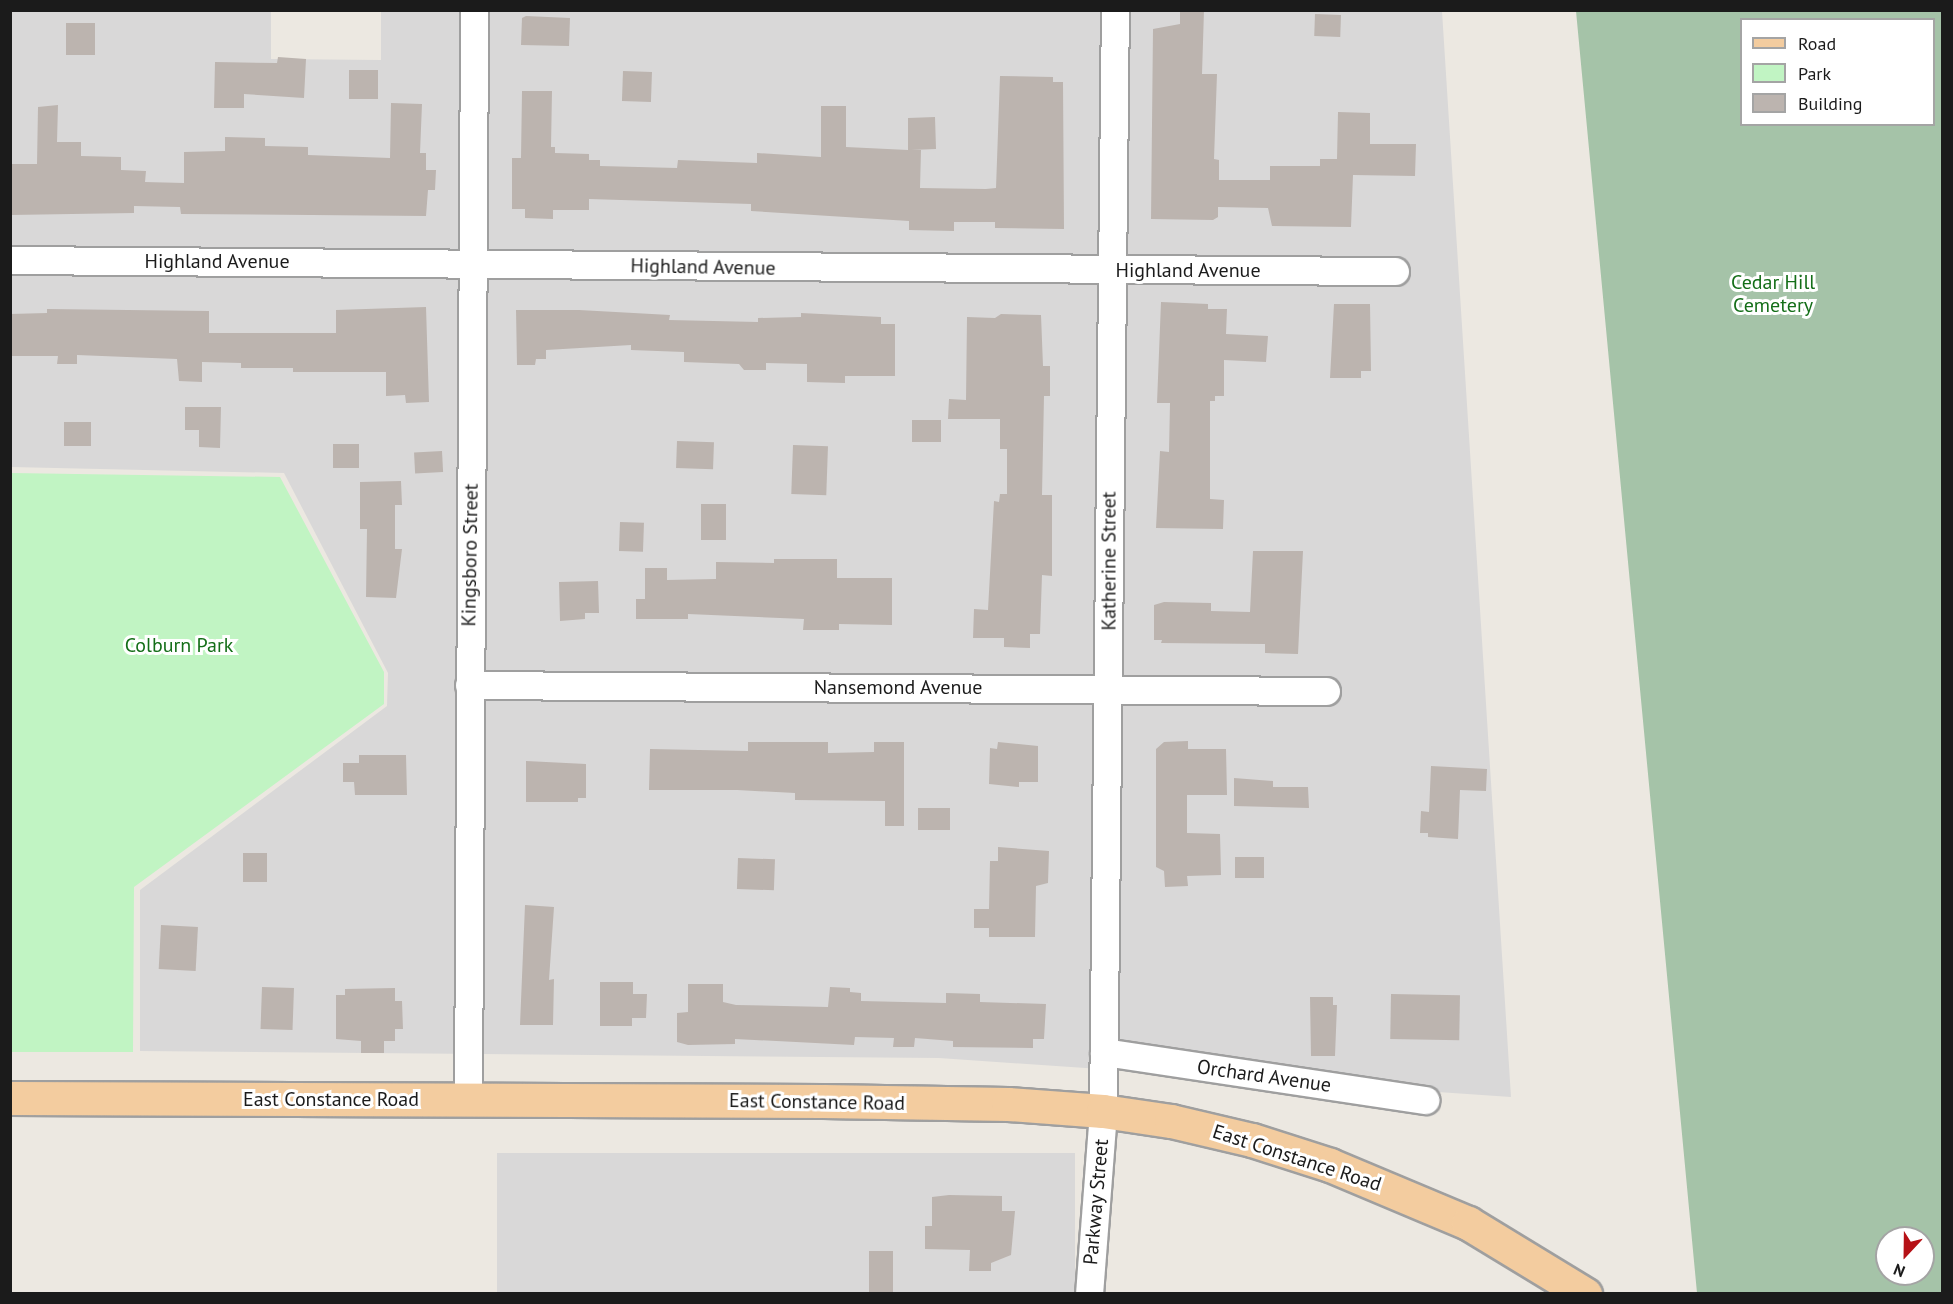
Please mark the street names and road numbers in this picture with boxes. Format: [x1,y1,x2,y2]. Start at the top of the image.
street label: Highland Avenue [144,249,290,273]
street label: Highland Avenue [630,254,776,280]
street label: Highland Avenue [1115,258,1261,282]
street label: Kingsboro Street [457,483,483,627]
street label: Katherine Street [1097,491,1121,631]
street label: Nansemond Avenue [813,675,983,699]
street label: Orchard Avenue [1195,1055,1333,1097]
street label: East Constance Road [243,1087,419,1111]
street label: East Constance Road [729,1088,905,1116]
street label: East Constance Road [1210,1119,1384,1197]
street label: Parkway Street [1079,1138,1113,1266]

